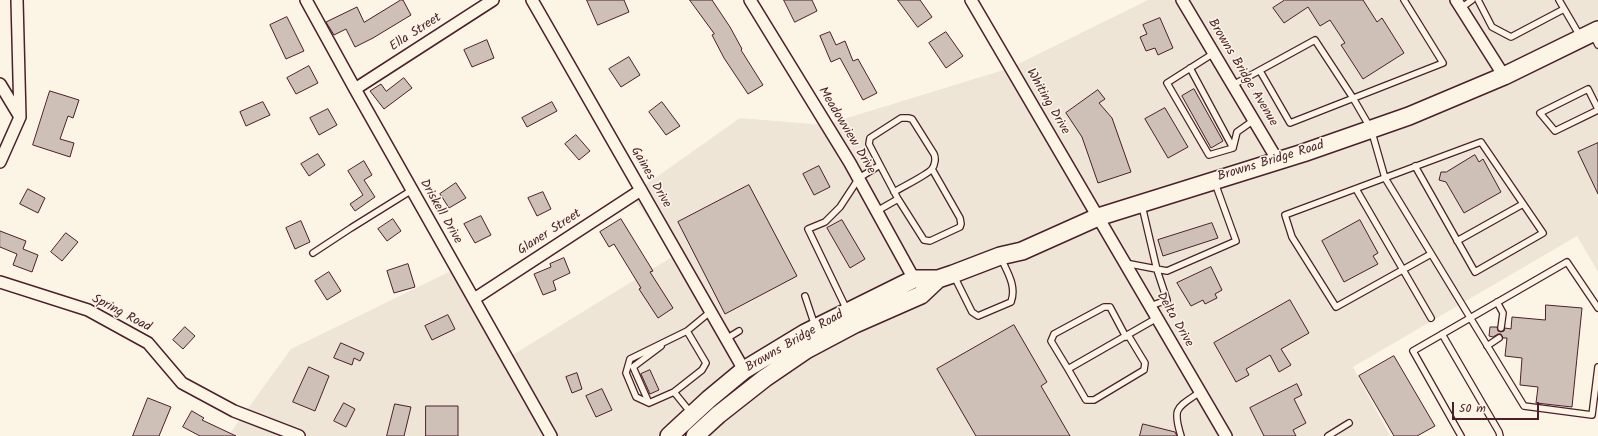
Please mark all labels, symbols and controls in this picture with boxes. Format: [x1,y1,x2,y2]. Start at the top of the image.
street label: Ella Street [387,11,445,55]
street label: Browns Bridge Avenue [1204,16,1280,130]
street label: Whiting Drive [1022,66,1072,138]
street label: Meadowview Drive [814,85,878,177]
street label: Browns Bridge Road [1216,138,1326,186]
street label: Gaines Drive [626,145,674,211]
street label: Driskell Drive [415,177,465,247]
street label: Glaner Street [515,207,585,259]
street label: Delta Drive [1152,290,1196,350]
street label: Spring Road [89,292,153,336]
street label: Browns Bridge Road [743,308,847,376]
scale bar [1454,394,1541,420]
text: 50 m [1459,399,1486,418]

